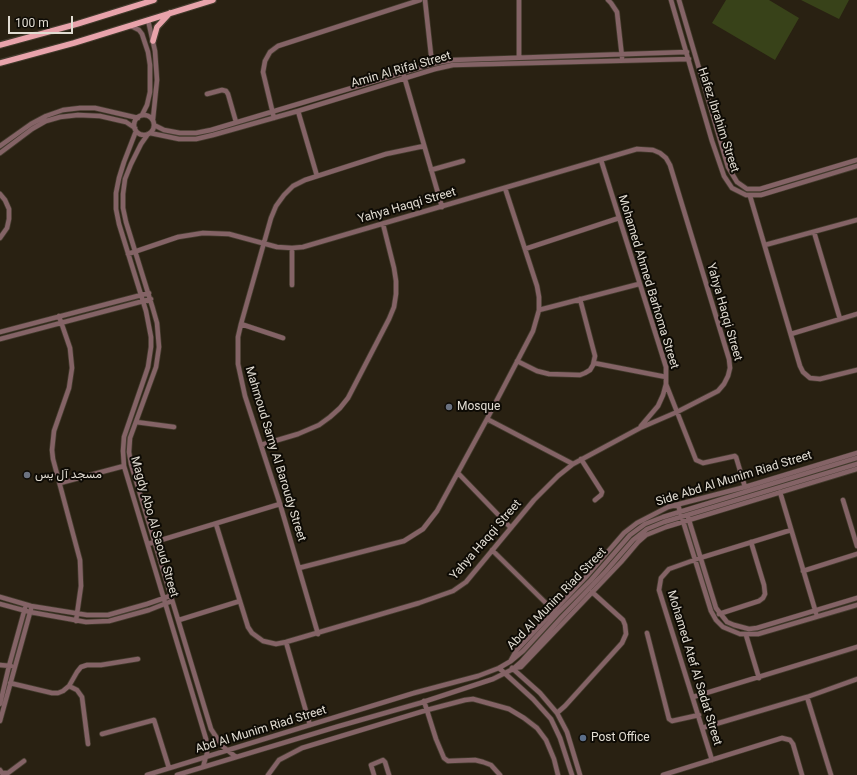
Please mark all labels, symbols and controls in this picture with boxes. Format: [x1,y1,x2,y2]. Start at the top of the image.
scale bar [10,8,75,34]
text: 100 m [15,16,49,30]
street label: Amin Al Rifai Street [349,49,453,91]
street label: Hafez Ibrahim Street [694,66,742,174]
street label: Yahya Haqqi Street [356,185,458,227]
street label: Mohamed Ahmed Barhoma Street [615,193,681,371]
street label: Yahya Haqqi Street [703,261,745,363]
street label: Mahmoud Samy Al Baroudy Street [241,365,309,543]
place label: Mosque [457,400,500,414]
marker: Mosque [444,402,454,412]
street label: Side Abd Al Munim Riad Street [654,448,814,510]
street label: Magdy Abo Al Saoud Street [127,455,181,599]
place label: مسجد آل يس [35,468,102,482]
marker: مسجد آل يس [22,470,32,480]
street label: Yahya Haqqi Street [447,497,525,583]
street label: Abd Al Munim Riad Street [504,545,610,653]
street label: Mohamed Atef Al Sadat Street [664,589,724,747]
street label: Abd Al Munim Riad Street [194,703,328,757]
place label: Post Office [591,731,650,745]
marker: Post Office [578,733,588,743]

